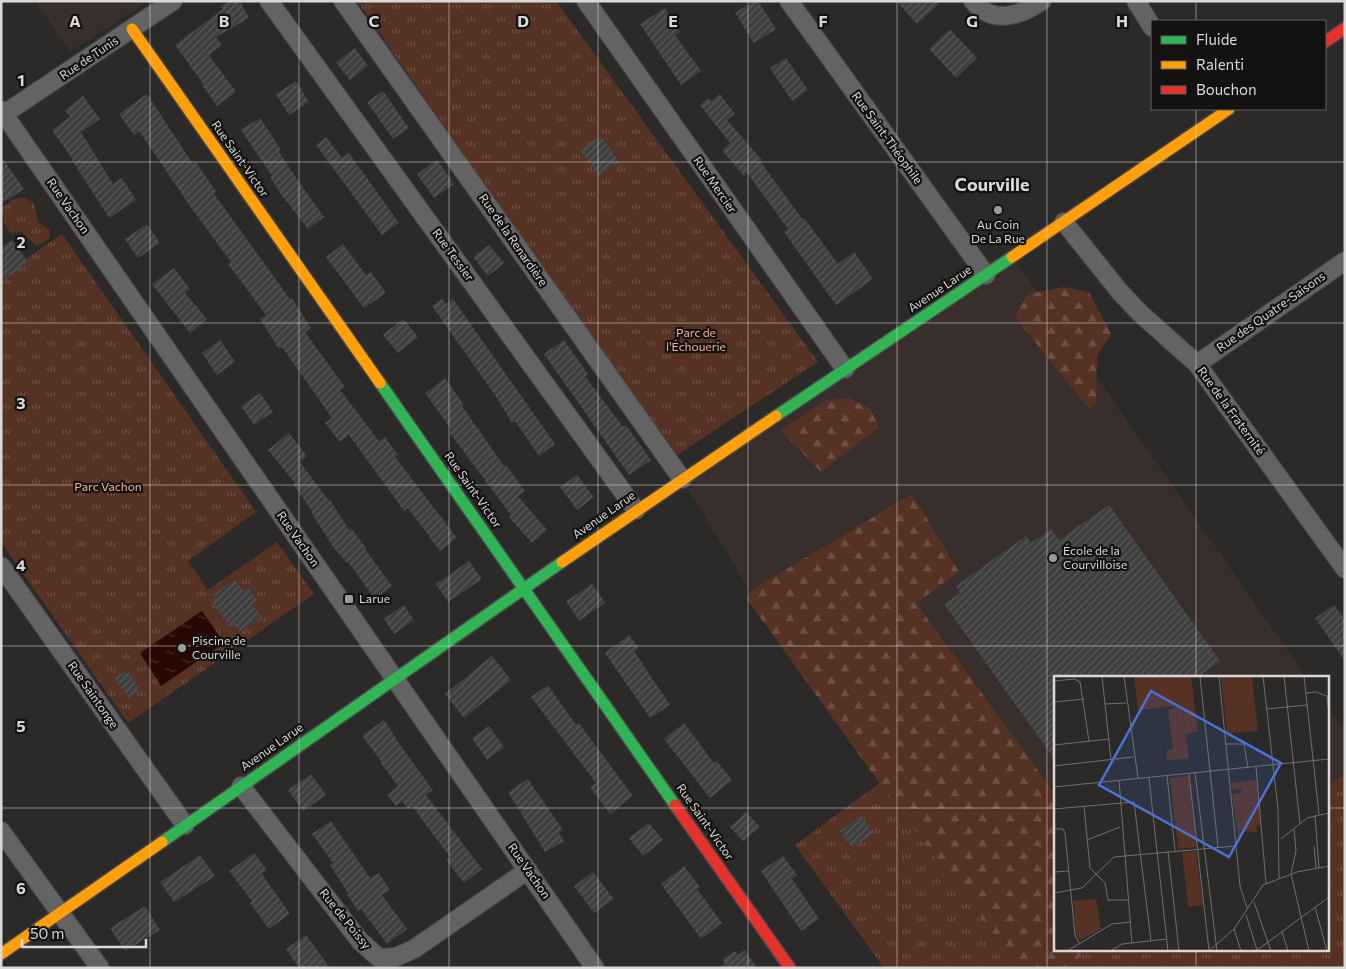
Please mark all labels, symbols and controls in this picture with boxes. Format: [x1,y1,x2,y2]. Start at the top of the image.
text: A [69,11,81,30]
text: B [219,11,230,30]
text: C [369,11,380,30]
text: D [517,11,529,30]
text: E [668,11,678,30]
text: F [818,11,828,30]
text: G [966,11,978,30]
text: H [1116,11,1128,30]
legend [1151,20,1326,110]
text: Fluide [1196,30,1237,48]
street label: Rue de Tunis [56,32,120,82]
text: Ralenti [1196,55,1244,73]
text: 1 [17,70,25,89]
text: Bouchon [1196,80,1257,98]
street label: Rue Saint-Théophile [850,89,926,186]
street label: Rue Saint-Victor [209,118,272,199]
street label: Rue Mercier [691,153,741,216]
district label: Courville [955,173,1029,195]
street label: Rue Vachon [45,175,93,236]
street label: Rue de la Renardière [477,191,551,288]
marker: Au Coin De La Rue [992,204,1004,216]
place label: Au Coin De La Rue [971,217,1025,245]
street label: Rue Tessier [430,225,478,284]
text: 2 [16,232,26,251]
street label: Avenue Larue [905,262,974,314]
street label: Rue des Quatre-Saisons [1213,268,1327,354]
park label: Parc de l'Échouerie [666,325,726,353]
street label: Rue de la Fraternité [1195,364,1268,457]
text: 3 [16,393,26,412]
street label: Rue Saint-Victor [442,449,505,530]
park label: Parc Vachon [74,479,142,493]
street label: Avenue Larue [569,487,637,541]
street label: Rue Vachon [275,508,323,569]
place label: École de la Courvilloise [1063,543,1127,571]
marker: École de la Courvilloise [1047,552,1059,564]
text: 4 [16,555,26,574]
place label: Larue [359,591,390,605]
marker: Larue [343,593,355,605]
place label: Piscine de Courville [192,633,246,661]
marker: Piscine de Courville [176,642,188,654]
street label: Rue Saintonge [66,658,122,730]
inset map [1054,676,1328,952]
text: 5 [16,716,26,735]
street label: Avenue Larue [237,719,305,773]
street label: Rue Saint-Victor [674,781,737,862]
street label: Rue Vachon [506,840,554,901]
text: 6 [16,878,26,897]
street label: Rue de Poissy [317,885,374,951]
scale bar [22,916,146,948]
text: 50 m [30,924,64,942]

